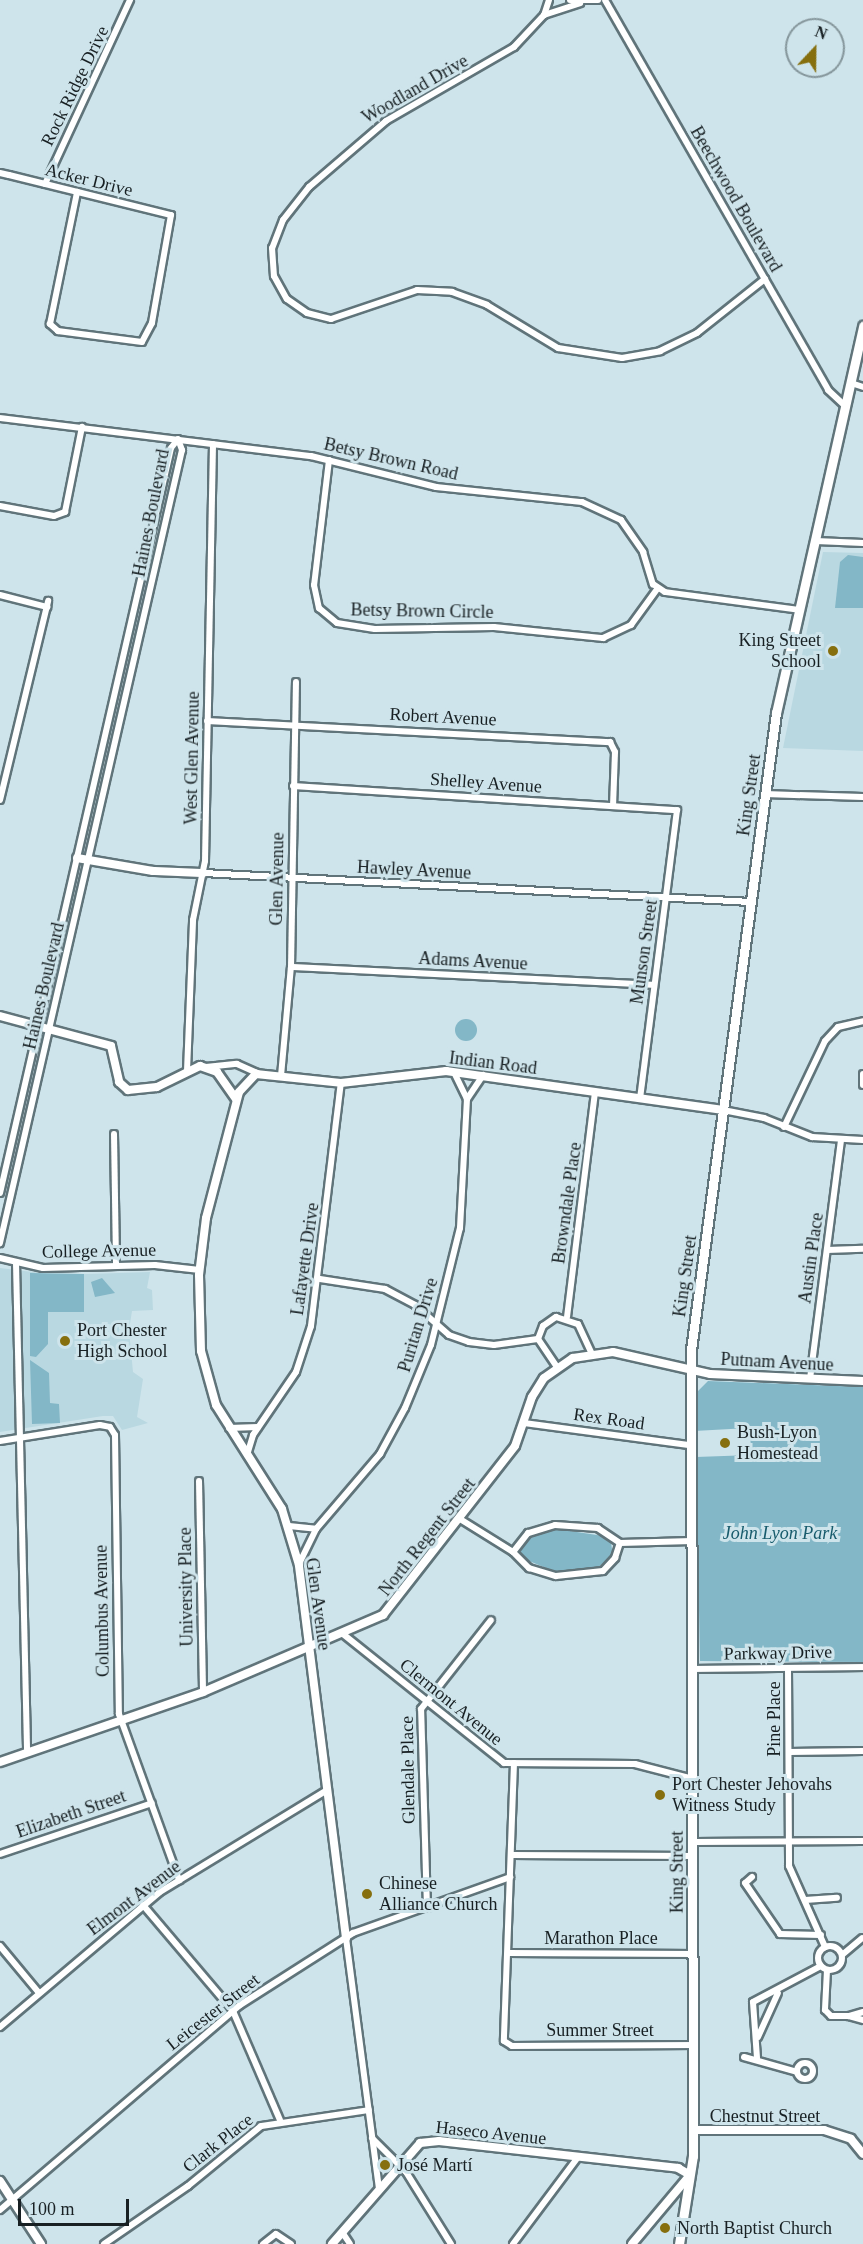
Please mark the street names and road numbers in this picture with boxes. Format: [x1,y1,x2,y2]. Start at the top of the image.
street label: Rock Ridge Drive [37,22,113,150]
street label: Woodland Drive [358,50,472,128]
street label: Beechwood Boulevard [686,122,786,276]
street label: Acker Drive [43,159,135,201]
street label: Betsy Brown Road [322,433,460,485]
street label: Haines Boulevard [128,447,174,579]
street label: Betsy Brown Circle [350,599,494,623]
street label: West Glen Avenue [180,691,204,825]
street label: Robert Avenue [388,703,498,731]
street label: King Street [733,753,765,837]
street label: Shelley Avenue [429,768,543,798]
street label: Glen Avenue [265,832,289,926]
street label: Hawley Avenue [356,856,472,884]
street label: Munson Street [626,898,662,1006]
street label: Haines Boulevard [19,920,69,1052]
street label: Adams Avenue [417,947,529,975]
street label: Indian Road [448,1047,538,1079]
street label: Browndale Place [548,1141,586,1265]
street label: Lafayette Drive [286,1201,324,1317]
street label: Austin Place [794,1211,828,1305]
street label: King Street [669,1234,701,1318]
street label: College Avenue [41,1239,157,1263]
street label: Puritan Drive [393,1275,443,1375]
street label: Putnam Avenue [719,1348,835,1376]
street label: Rex Road [572,1403,646,1435]
street label: North Regent Street [374,1474,480,1600]
street label: University Place [174,1527,198,1647]
street label: Columbus Avenue [90,1544,114,1678]
street label: Glen Avenue [301,1556,335,1652]
street label: Parkway Drive [724,1641,832,1665]
street label: Clermont Avenue [395,1654,507,1750]
street label: Pine Place [763,1681,785,1757]
street label: Glendale Place [396,1716,420,1824]
street label: Elizabeth Street [13,1785,129,1843]
street label: King Street [666,1831,688,1913]
street label: Elmont Avenue [83,1856,185,1940]
street label: Marathon Place [544,1927,658,1949]
street label: Leicester Street [162,1969,264,2055]
street label: Summer Street [546,2019,654,2041]
street label: Chestnut Street [710,2105,820,2127]
street label: Clark Place [178,2109,258,2177]
street label: Haseco Avenue [434,2116,548,2150]

